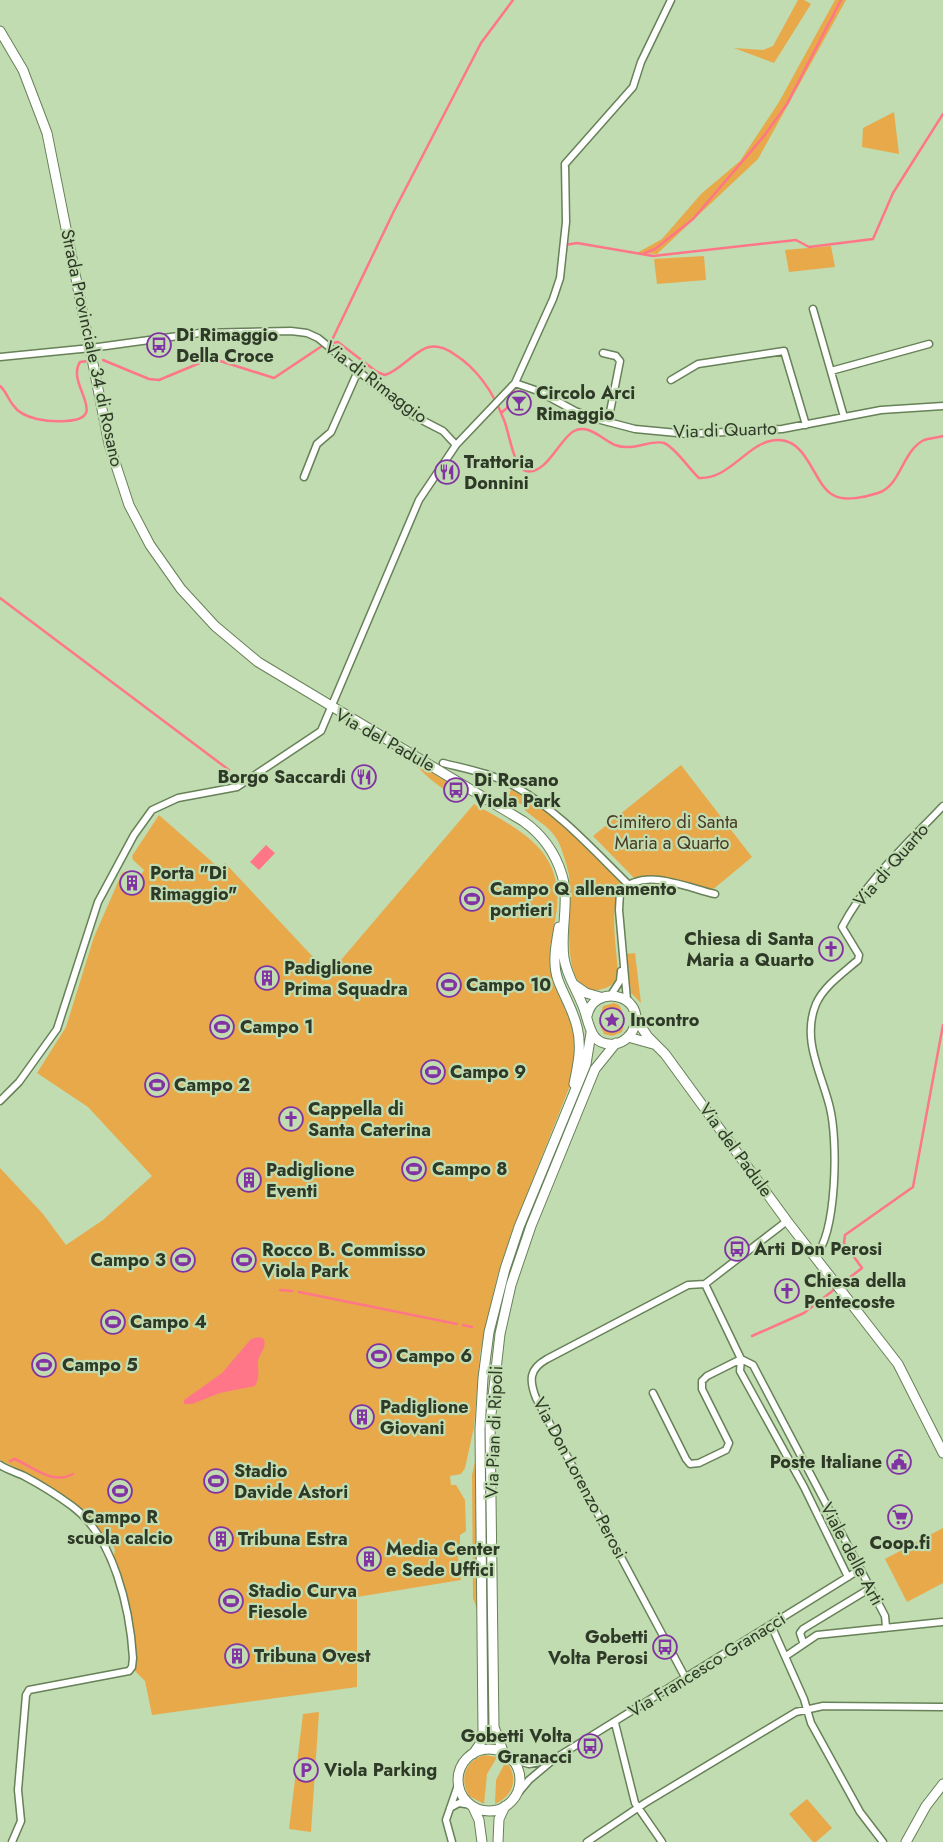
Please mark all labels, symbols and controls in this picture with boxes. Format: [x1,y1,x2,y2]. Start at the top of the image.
street label: Strada Provinciale 34 di Rosano [54,227,130,469]
place label: Di Rimaggio Della Croce [176,322,279,369]
bus stop icon: Di Rimaggio Della Croce [146,332,172,358]
street label: Via di Rimaggio [319,334,433,430]
place label: Circolo Arci Rimaggio [536,380,635,427]
bar icon: Circolo Arci Rimaggio [506,390,532,416]
street label: Via di Quarto [673,415,777,445]
place label: Trattoria Donnini [464,449,534,496]
restaurant icon: Trattoria Donnini [434,459,460,485]
street label: Via del Padule [330,702,440,778]
place label: Borgo Saccardi [217,764,346,790]
restaurant icon: Borgo Saccardi [351,764,377,790]
place label: Di Rosano Viola Park [473,767,562,814]
bus stop icon: Di Rosano Viola Park [443,777,469,803]
park label: Cimitero di Santa Maria a Quarto [606,809,738,856]
street label: Via di Quarto [847,817,935,913]
place label: Porta "Di Rimaggio" [150,860,237,907]
building icon: Porta "Di Rimaggio" [119,870,145,896]
place label: Campo Q allenamento portieri [490,876,677,923]
sports icon: Campo Q allenamento portieri [459,886,485,912]
place label: Chiesa di Santa Maria a Quarto [684,926,814,973]
church icon: Chiesa di Santa Maria a Quarto [818,936,844,962]
place label: Padiglione Prima Squadra [284,955,408,1002]
building icon: Padiglione Prima Squadra [254,965,280,991]
sports icon: Campo 10 [436,972,462,998]
place label: Campo 10 [466,972,551,998]
place icon: Incontro [599,1007,625,1033]
place label: Incontro [630,1007,700,1033]
sports icon: Campo 1 [209,1014,235,1040]
place label: Campo 1 [240,1014,313,1040]
sports icon: Campo 9 [420,1059,446,1085]
place label: Campo 9 [450,1059,526,1085]
sports icon: Campo 2 [144,1072,170,1098]
place label: Campo 2 [174,1072,250,1098]
place label: Cappella di Santa Caterina [308,1096,431,1143]
street label: Via del Padule [693,1098,779,1202]
church icon: Cappella di Santa Caterina [278,1106,304,1132]
sports icon: Campo 8 [401,1156,427,1182]
place label: Campo 8 [432,1156,508,1182]
place label: Padiglione Eventi [266,1157,355,1204]
building icon: Padiglione Eventi [236,1167,262,1193]
bus stop icon: Arti Don Perosi [724,1236,750,1262]
place label: Arti Don Perosi [753,1236,882,1262]
place label: Rocco B. Commisso Viola Park [261,1237,426,1284]
place label: Campo 3 [91,1247,166,1273]
sports icon: Campo 3 [170,1247,196,1273]
sports icon: Rocco B. Commisso Viola Park [231,1247,257,1273]
place label: Chiesa della Pentecoste [804,1268,906,1315]
church icon: Chiesa della Pentecoste [774,1278,800,1304]
sports icon: Campo 4 [100,1309,126,1335]
place label: Campo 4 [130,1309,207,1335]
sports icon: Campo 6 [366,1343,392,1369]
place label: Campo 6 [396,1343,472,1369]
sports icon: Campo 5 [31,1352,57,1378]
place label: Campo 5 [62,1352,138,1378]
street label: Via Pian di Ripoli [479,1365,509,1499]
street label: Via Don Lorenzo Perosi [526,1393,634,1563]
place label: Padiglione Giovani [380,1394,469,1441]
building icon: Padiglione Giovani [349,1404,375,1430]
place label: Poste Italiane [770,1449,882,1475]
public building icon: Poste Italiane [886,1449,912,1475]
place label: Stadio Davide Astori [234,1458,348,1505]
sports icon: Stadio Davide Astori [203,1468,229,1494]
sports icon: Campo R scuola calcio [107,1478,133,1504]
street label: Viale delle Arti [814,1498,890,1610]
place label: Campo R scuola calcio [67,1504,173,1551]
supermarket icon: Coop.fi [887,1504,913,1530]
building icon: Tribuna Estra [208,1526,234,1552]
place label: Tribuna Estra [238,1526,348,1552]
place label: Coop.fi [869,1530,931,1556]
place label: Media Center e Sede Uffici [386,1536,501,1583]
building icon: Media Center e Sede Uffici [356,1546,382,1572]
place label: Stadio Curva Fiesole [248,1578,357,1625]
sports icon: Stadio Curva Fiesole [218,1588,244,1614]
street label: Via Francesco Granacci [623,1606,791,1724]
place label: Gobetti Volta Perosi [547,1624,648,1671]
bus stop icon: Gobetti Volta Perosi [652,1634,678,1660]
building icon: Tribuna Ovest [224,1643,250,1669]
place label: Tribuna Ovest [254,1643,371,1669]
place label: Gobetti Volta Granacci [461,1723,572,1770]
bus stop icon: Gobetti Volta Granacci [577,1733,603,1759]
parking icon: Viola Parking [293,1757,319,1783]
place label: Viola Parking [323,1757,437,1783]

